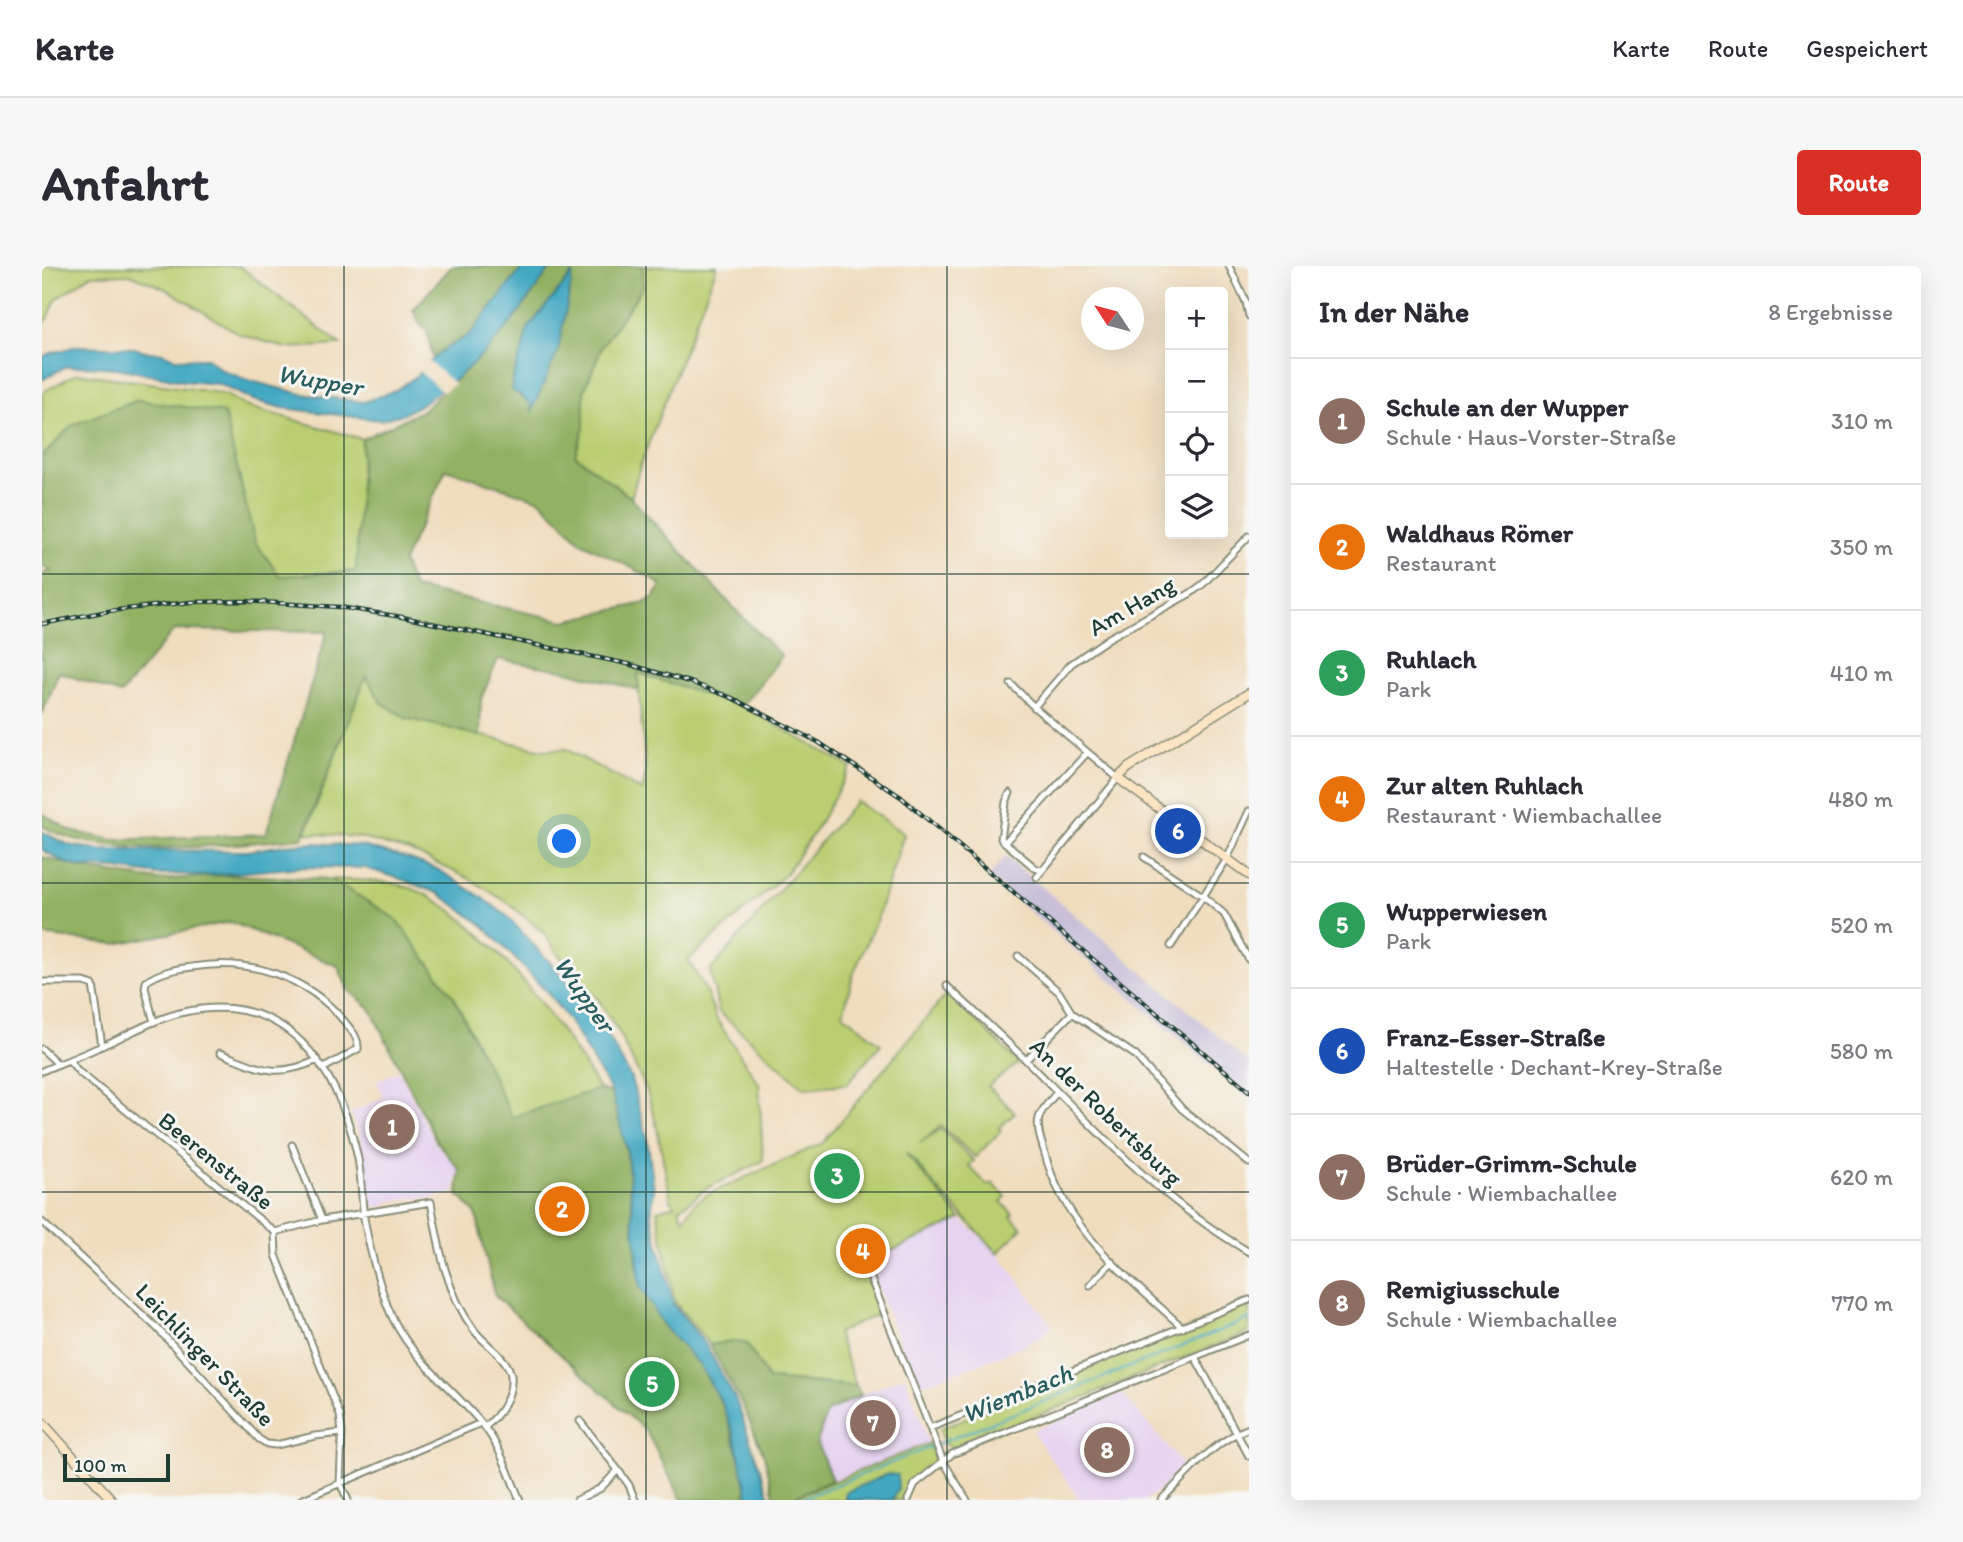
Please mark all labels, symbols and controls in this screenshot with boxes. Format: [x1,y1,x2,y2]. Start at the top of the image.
text: Karte [35,29,114,68]
text: Karte [1612,34,1670,63]
text: Route [1708,34,1768,63]
text: Gespeichert [1806,34,1928,63]
button: Route [1797,150,1921,215]
text: Anfahrt [42,153,209,212]
north arrow [1081,287,1144,350]
map controls [1165,287,1228,539]
button: + [1165,287,1228,350]
text: In der Nähe [1319,293,1469,330]
text: 8 Ergebnisse [1768,298,1893,326]
button: − [1165,350,1228,413]
water label: Wupper [275,357,368,404]
text: Schule an der Wupper [1386,391,1628,423]
text: 1 [1337,407,1347,435]
text: 310 m [1831,407,1893,435]
button: locate [1165,413,1228,476]
text: Schule · Haus-Vorster-Straße [1386,423,1676,451]
button: layers [1165,476,1228,539]
text: Waldhaus Römer [1386,517,1573,549]
text: 2 [1336,533,1348,561]
text: 350 m [1830,533,1893,561]
text: Restaurant [1386,549,1496,577]
street label: Am Hang [1083,569,1181,642]
text: Ruhlach [1386,643,1476,675]
text: 3 [1336,659,1348,687]
text: 410 m [1830,659,1893,687]
text: Park [1386,675,1431,703]
text: Zur alten Ruhlach [1386,769,1583,801]
text: 4 [1335,785,1349,813]
text: 480 m [1828,785,1893,813]
text: Restaurant · Wiembachallee [1386,801,1662,829]
pin: 6 [1155,805,1201,857]
your location [547,824,581,858]
text: Wupperwiesen [1386,895,1547,927]
text: 5 [1336,911,1348,939]
text: 520 m [1830,911,1893,939]
text: Park [1386,927,1431,955]
water label: Wupper [547,950,624,1041]
text: Franz-Esser-Straße [1386,1021,1605,1053]
street label: An der Robertsburg [1024,1032,1189,1192]
text: 6 [1336,1037,1348,1065]
text: 580 m [1830,1037,1893,1065]
text: Haltestelle · Dechant-Krey-Straße [1386,1053,1723,1081]
pin: 1 [369,1101,415,1153]
street label: Beerenstraße [153,1105,280,1216]
text: Brüder-Grimm-Schule [1386,1147,1637,1179]
pin: 3 [814,1150,860,1202]
text: 7 [1336,1163,1348,1191]
text: 620 m [1830,1163,1893,1191]
text: Schule · Wiembachallee [1386,1179,1617,1207]
pin: 2 [539,1183,585,1235]
pin: 4 [840,1225,886,1277]
text: Remigiusschule [1386,1273,1560,1305]
street label: Leichlinger Straße [130,1277,281,1432]
text: 8 [1336,1289,1348,1317]
text: 770 m [1831,1289,1893,1317]
text: Schule · Wiembachallee [1386,1305,1617,1333]
water label: Wiembach [957,1356,1078,1430]
pin: 5 [629,1358,675,1410]
pin: 7 [850,1397,896,1449]
pin: 8 [1084,1424,1130,1476]
scale bar [63,1451,170,1483]
text: 100 m [74,1454,126,1477]

